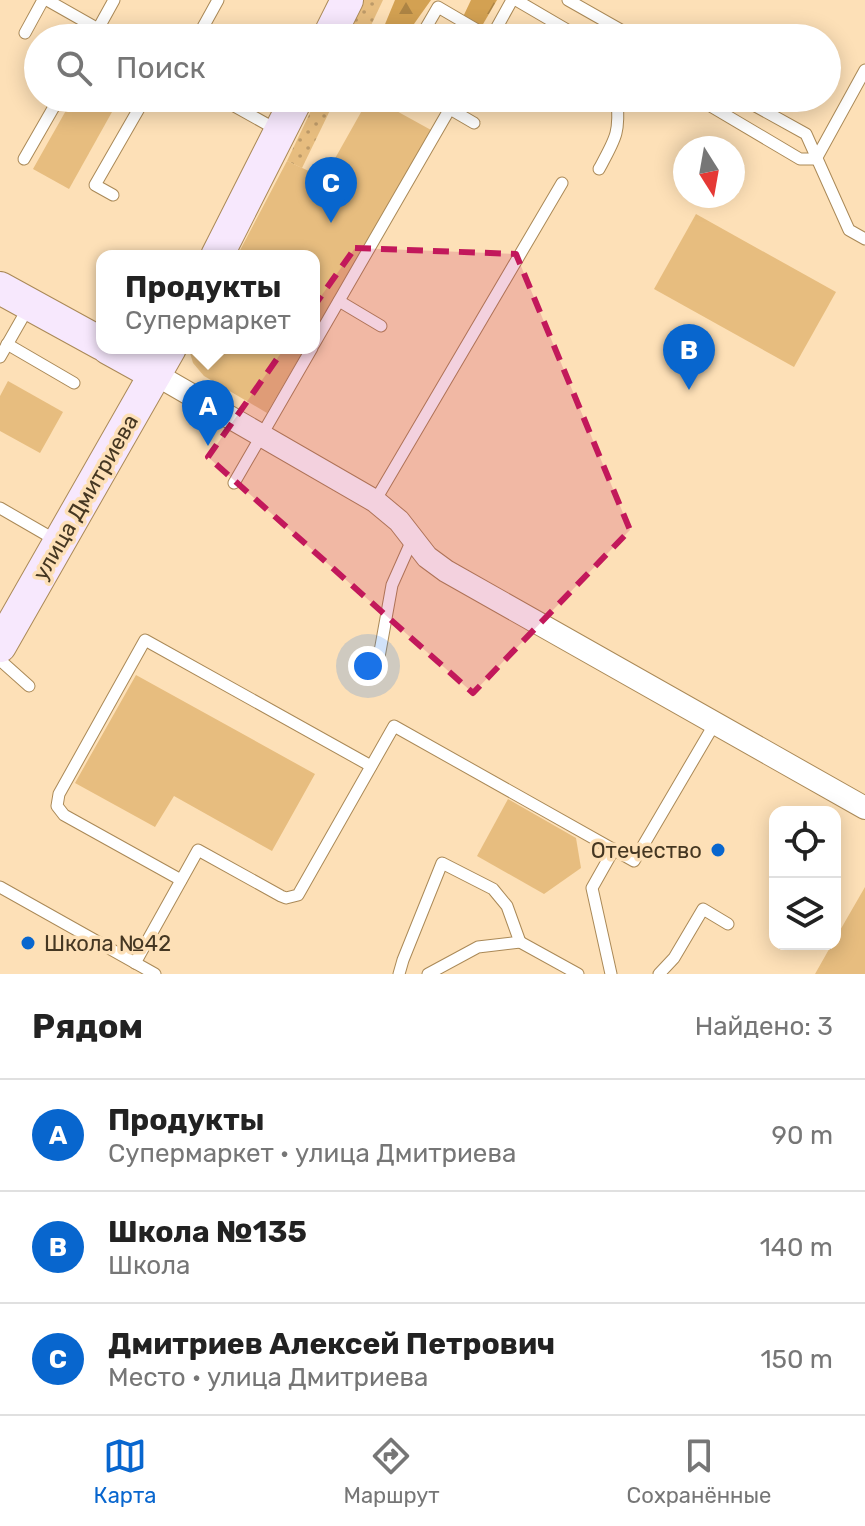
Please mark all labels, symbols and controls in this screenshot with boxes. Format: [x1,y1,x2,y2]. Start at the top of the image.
search box [24,24,841,112]
icon: search [52,46,96,90]
text: Поиск [116,50,206,86]
north arrow [673,136,745,208]
pin: C [305,157,357,223]
popup [96,250,320,354]
text: Продукты [125,269,282,305]
text: Супермаркет [125,305,291,336]
pin: B [663,324,715,390]
pin: A [182,380,234,446]
street label: улица Дмитриева [27,409,144,585]
your location [348,646,388,686]
map controls [769,806,841,950]
button: locate [769,806,841,878]
place label: Отечество [591,837,702,864]
marker: Отечество [709,841,727,859]
button: layers [769,878,841,950]
place label: Школа №42 [44,930,171,957]
marker: Школа №42 [19,934,37,952]
text: Рядом [32,1006,143,1047]
text: Найдено: 3 [695,1011,833,1042]
text: Продукты [108,1102,264,1138]
text: A [49,1120,67,1151]
text: 90 m [772,1120,833,1151]
text: Супермаркет · улица Дмитриева [108,1138,516,1169]
text: Школа №135 [108,1214,307,1250]
text: B [49,1232,67,1263]
text: 140 m [760,1232,833,1263]
text: Школа [108,1250,190,1281]
text: Дмитриев Алексей Петрович [108,1326,555,1362]
text: C [49,1344,67,1375]
text: 150 m [760,1344,833,1375]
text: Место · улица Дмитриева [108,1362,428,1393]
tab: Карта [94,1434,156,1509]
tab: Маршрут [343,1434,439,1509]
tab: Сохранённые [627,1434,771,1509]

